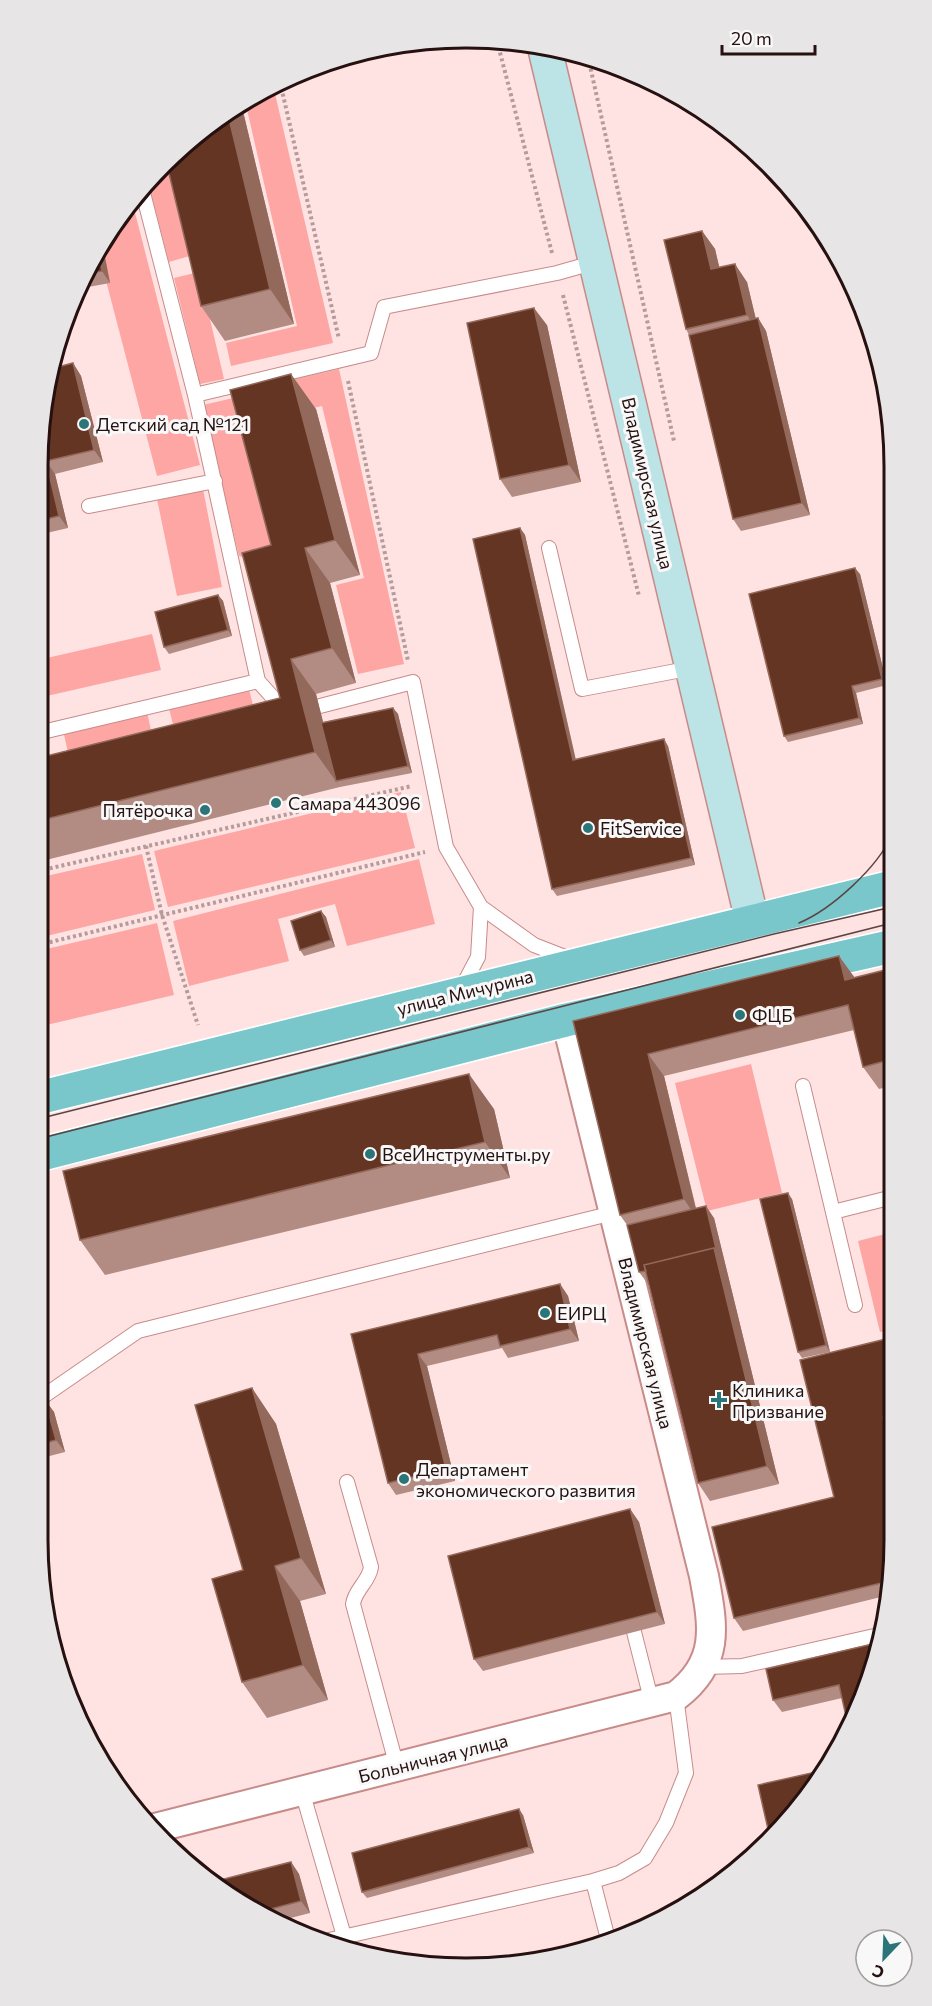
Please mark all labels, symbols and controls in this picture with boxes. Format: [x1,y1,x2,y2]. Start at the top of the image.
scale bar [722,18,815,56]
text: 20 m [731,27,772,49]
street label: Владимирская улица [617,395,679,571]
place label: Детский сад №121 [96,413,249,435]
marker: Детский сад №121 [77,417,91,431]
place label: Самара 443096 [288,792,421,814]
marker: Самара 443096 [269,796,283,810]
place label: Пятёрочка [102,799,193,821]
marker: Пятёрочка [198,803,212,817]
place label: FitService [600,817,682,839]
marker: FitService [581,821,595,835]
street label: улица Мичурина [395,964,535,1020]
place label: ФЦБ [752,1004,792,1026]
marker: ФЦБ [733,1008,747,1022]
place label: ВсеИнструменты.ру [382,1143,551,1165]
marker: ВсеИнструменты.ру [363,1147,377,1161]
street label: Владимирская улица [614,1255,678,1431]
place label: ЕИРЦ [557,1302,607,1324]
marker: ЕИРЦ [538,1306,552,1320]
place label: Клиника Призвание [732,1379,824,1422]
marker: Клиника Призвание [710,1391,728,1409]
place label: Департамент экономического развития [416,1458,636,1501]
marker: Департамент экономического развития [397,1472,411,1486]
street label: Больничная улица [356,1729,510,1787]
north arrow [854,1928,914,1988]
text: С [869,1961,887,1983]

